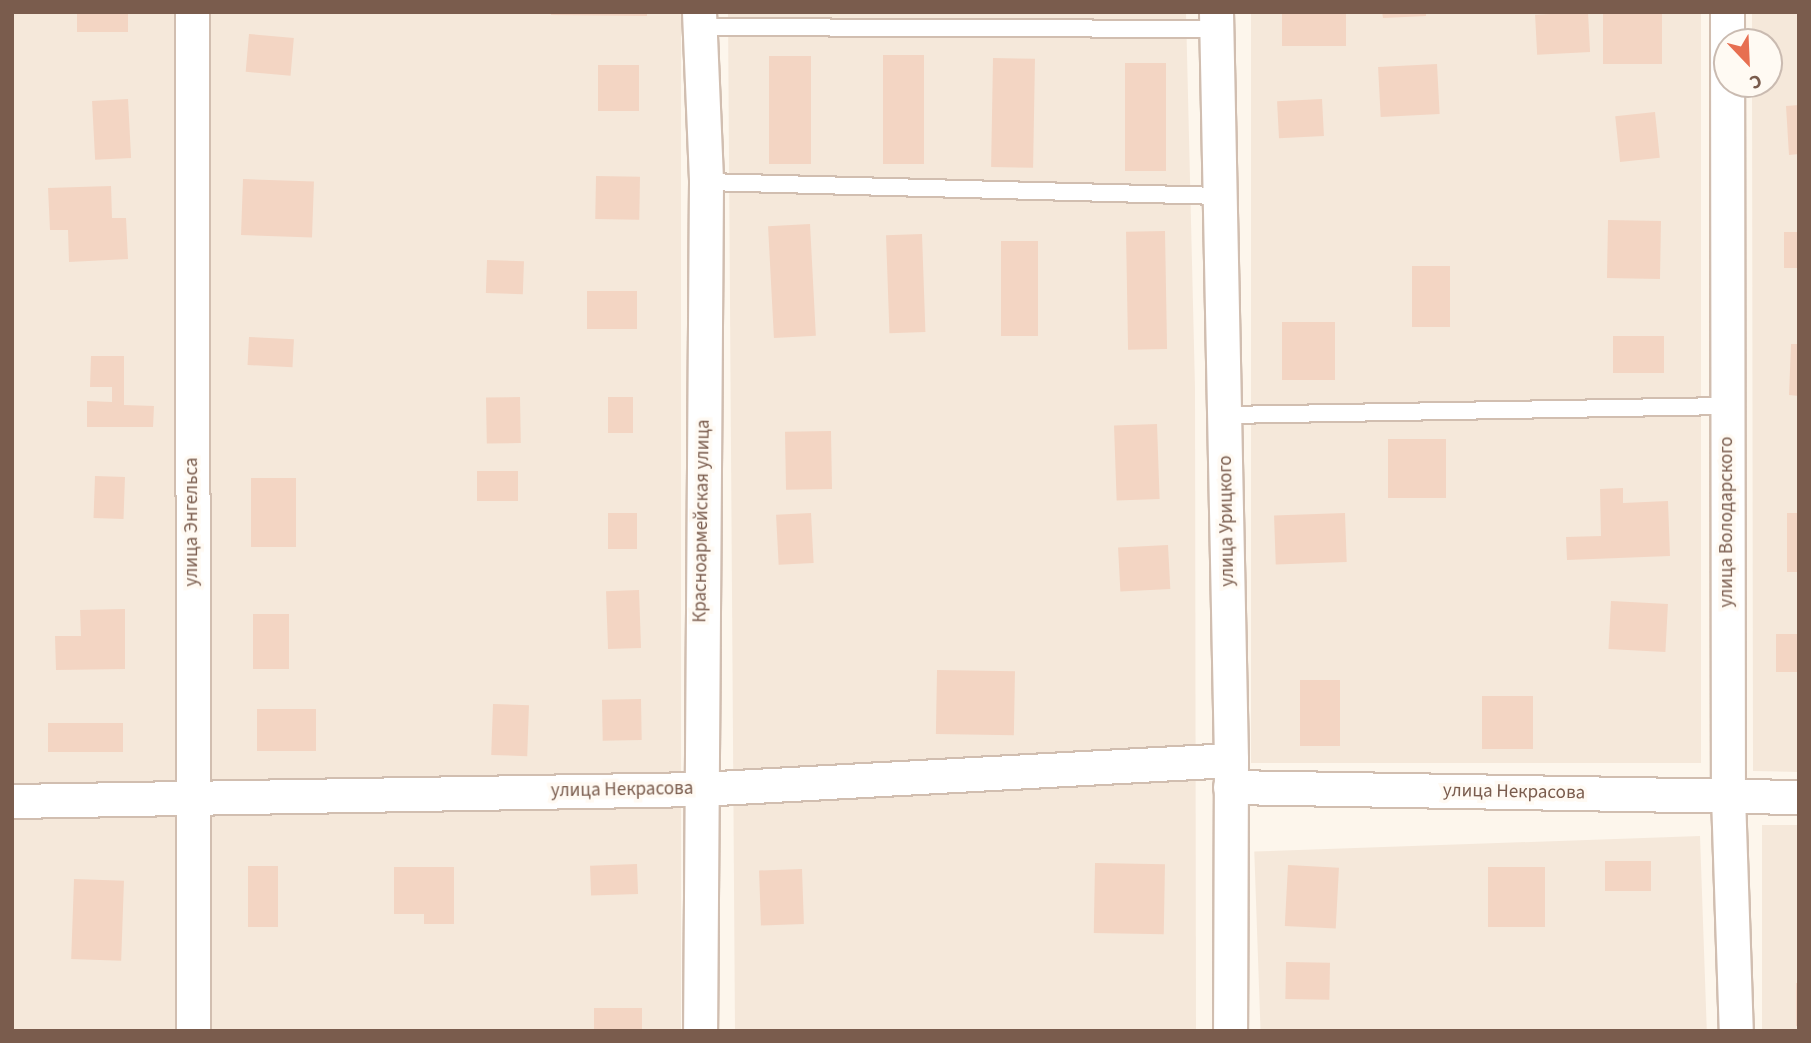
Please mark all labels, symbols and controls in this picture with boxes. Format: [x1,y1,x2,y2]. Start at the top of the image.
north arrow [1713,28,1783,98]
text: С [1745,66,1766,96]
street label: Красноармейская улица [689,419,715,623]
street label: улица Володарского [1716,436,1738,608]
street label: улица Урицкого [1214,455,1240,587]
street label: улица Энгельса [181,457,203,587]
street label: улица Некрасова [551,777,693,803]
street label: улица Некрасова [1443,779,1585,805]

